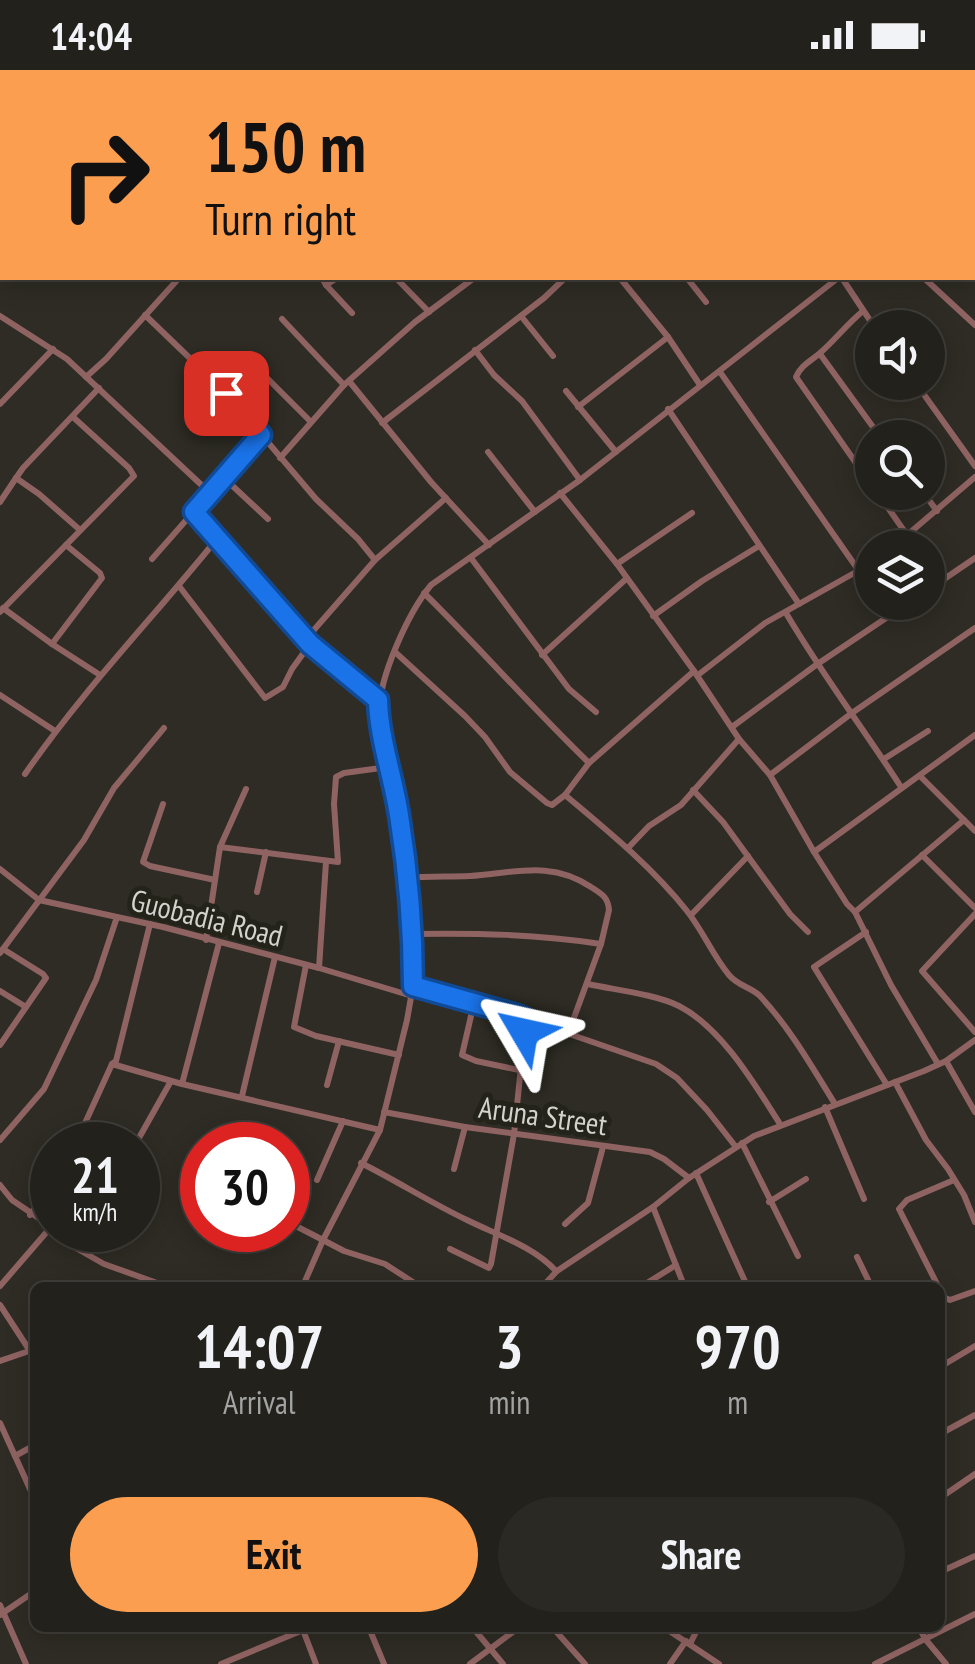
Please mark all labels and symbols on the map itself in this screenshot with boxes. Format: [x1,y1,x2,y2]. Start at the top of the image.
pin [184,351,269,436]
street label: Guobadia Road [127,879,287,955]
position arrow [472,980,576,1084]
street label: Aruna Street [476,1087,610,1143]
speed limit sign: 30 [180,1122,310,1252]

